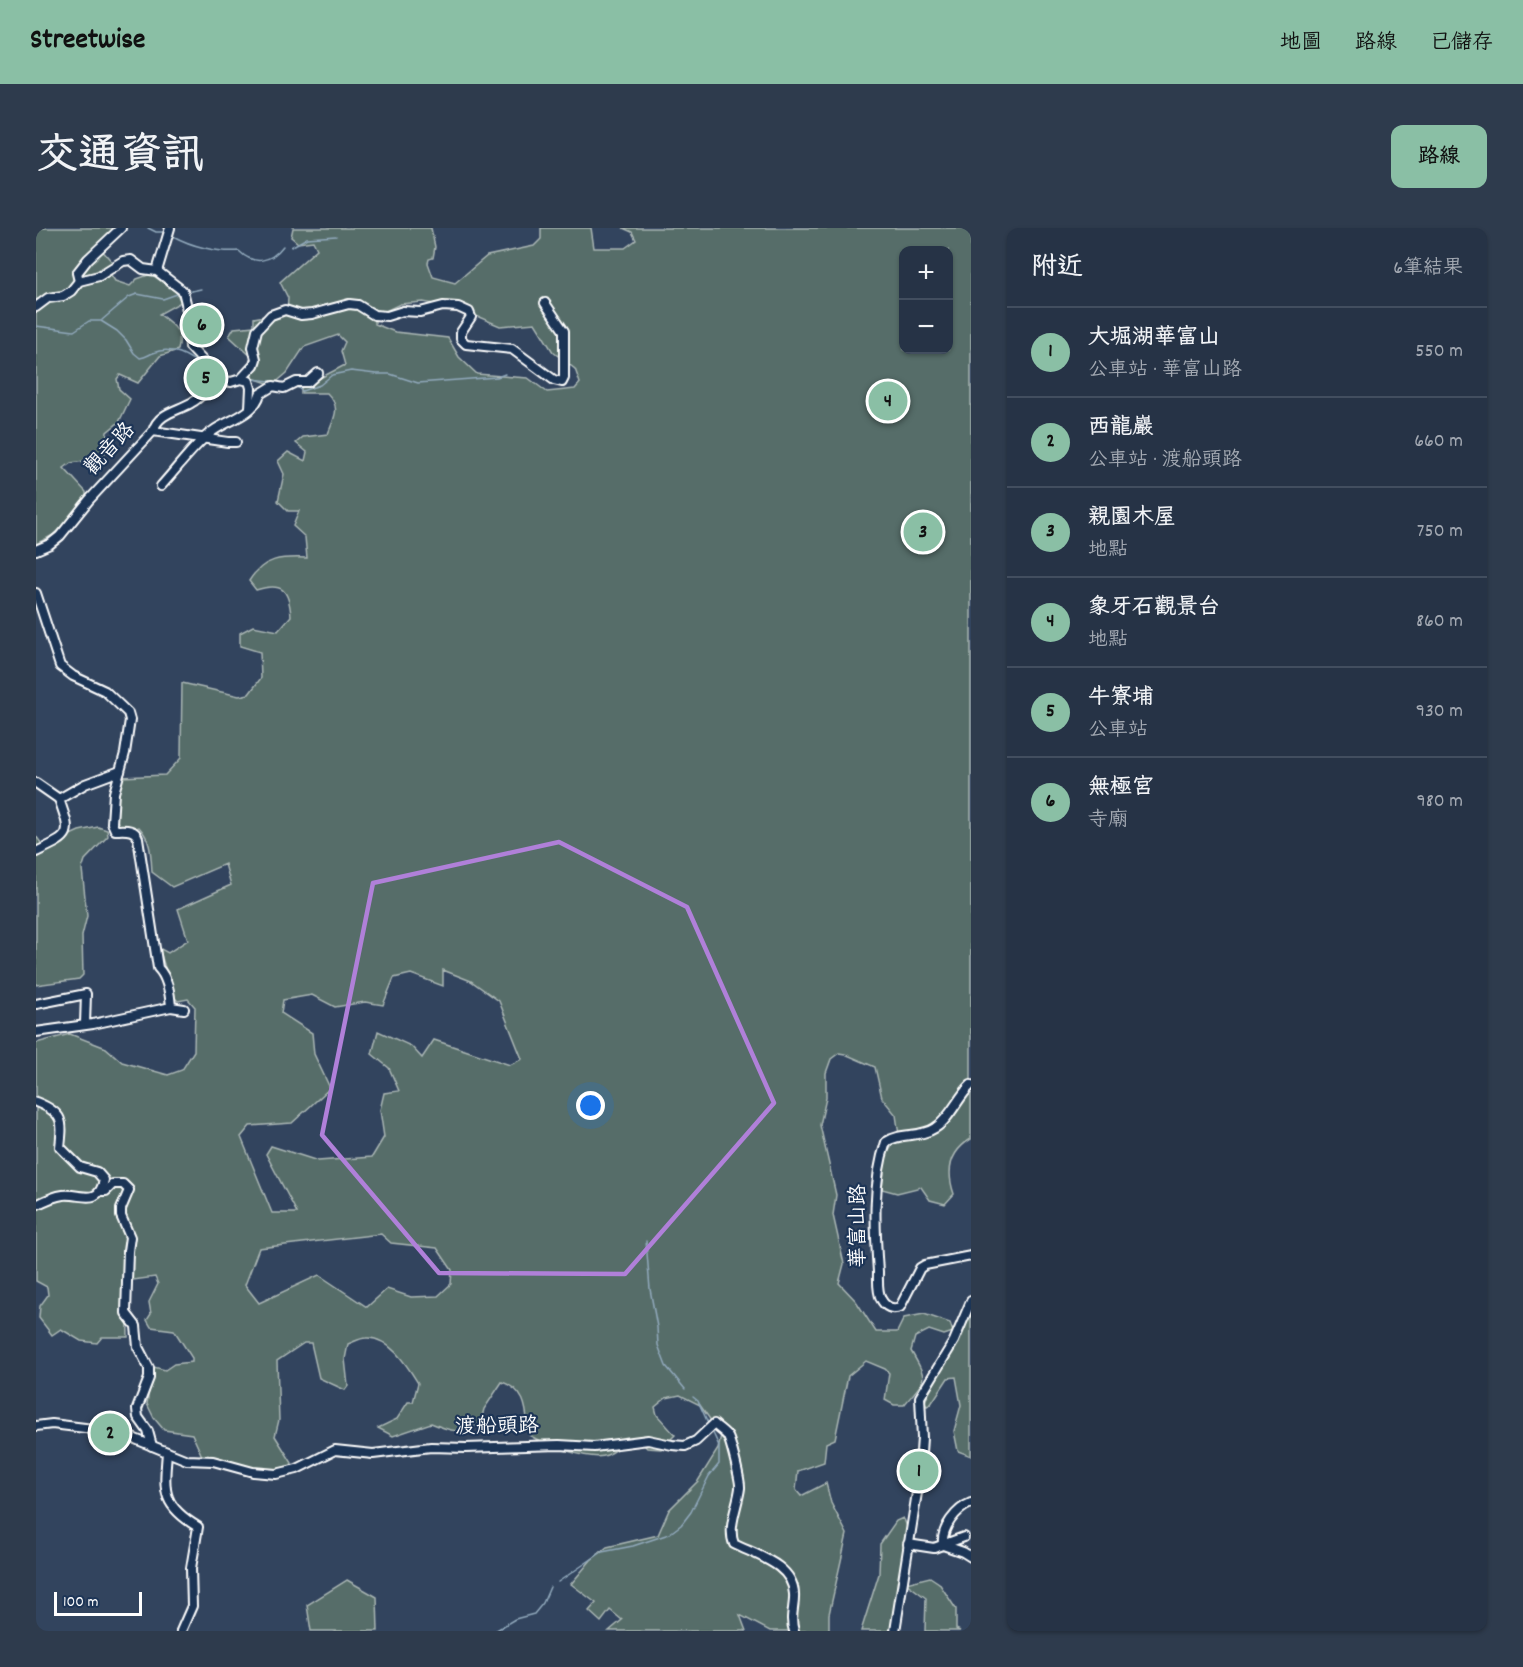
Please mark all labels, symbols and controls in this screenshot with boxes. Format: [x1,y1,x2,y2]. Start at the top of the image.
text: Streetwise [30,22,145,62]
text: 地圖 [1280,29,1322,59]
text: 路線 [1355,29,1397,59]
text: 已儲存 [1430,29,1493,59]
button: 路線 [1391,125,1487,188]
text: 交通資訊 [36,129,204,189]
map controls [899,246,953,354]
button: + [899,246,953,300]
text: 附近 [1031,250,1083,287]
text: 6筆結果 [1393,255,1463,283]
button: − [899,300,953,354]
pin: 6 [182,302,222,348]
text: 大堀湖華富山 [1088,323,1220,354]
text: 1 [1048,338,1053,366]
text: 550 m [1415,338,1463,366]
pin: 5 [186,356,226,400]
text: 公車站 · 華富山路 [1088,357,1242,385]
pin: 4 [868,378,908,423]
text: 西龍巖 [1088,413,1154,444]
street label: 觀音路 [79,417,143,483]
text: 2 [1046,428,1055,456]
text: 660 m [1414,428,1463,456]
text: 公車站 · 渡船頭路 [1088,447,1242,475]
text: 親園木屋 [1088,503,1176,534]
pin: 3 [904,510,942,554]
text: 3 [1046,518,1055,546]
text: 750 m [1417,518,1463,546]
text: 地點 [1088,537,1128,565]
text: 象牙石觀景台 [1088,593,1220,624]
text: 4 [1046,608,1055,636]
text: 860 m [1416,608,1463,636]
text: 地點 [1088,627,1128,655]
text: 牛寮埔 [1088,683,1154,714]
text: 5 [1046,698,1055,726]
text: 930 m [1416,698,1463,726]
text: 公車站 [1088,717,1148,745]
text: 無極宮 [1088,773,1154,804]
text: 6 [1046,788,1055,816]
text: 980 m [1417,788,1463,816]
text: 寺廟 [1088,807,1128,835]
your location [576,1091,605,1120]
street label: 華富山路 [845,1184,875,1268]
pin: 2 [90,1410,130,1456]
street label: 渡船頭路 [455,1412,539,1444]
pin: 1 [900,1448,938,1494]
scale bar [54,1589,142,1616]
text: 100 m [63,1591,99,1614]

